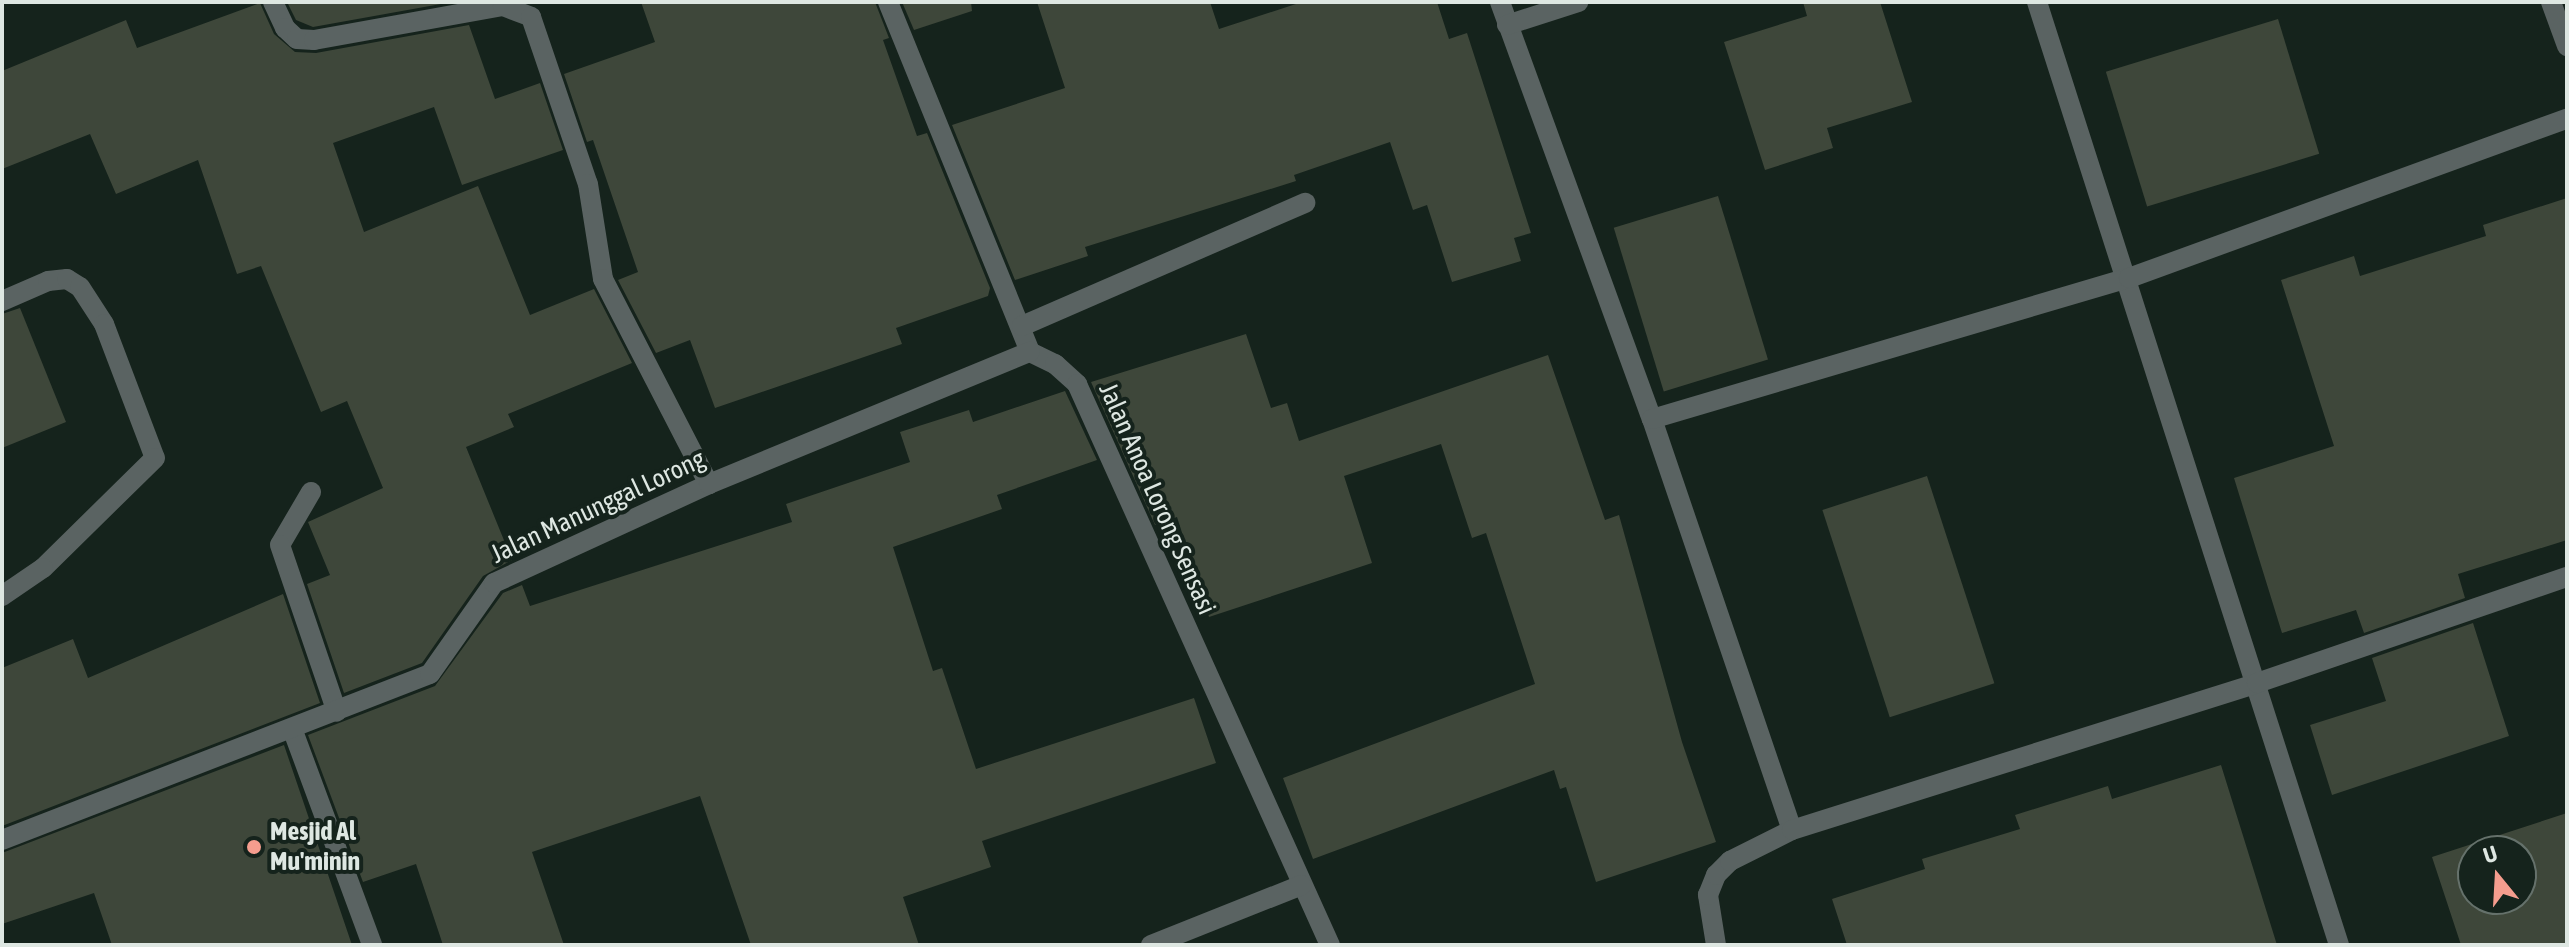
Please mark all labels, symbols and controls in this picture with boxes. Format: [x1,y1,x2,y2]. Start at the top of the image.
street label: Jalan Anoa Lorong Sensasi [1092,378,1222,620]
street label: Jalan Manunggal Lorong [486,444,710,570]
place label: Mesjid Al Mu'minin [270,816,360,878]
north arrow [2457,835,2537,915]
marker: Mesjid Al Mu'minin [245,838,263,856]
text: U [2480,840,2500,868]

